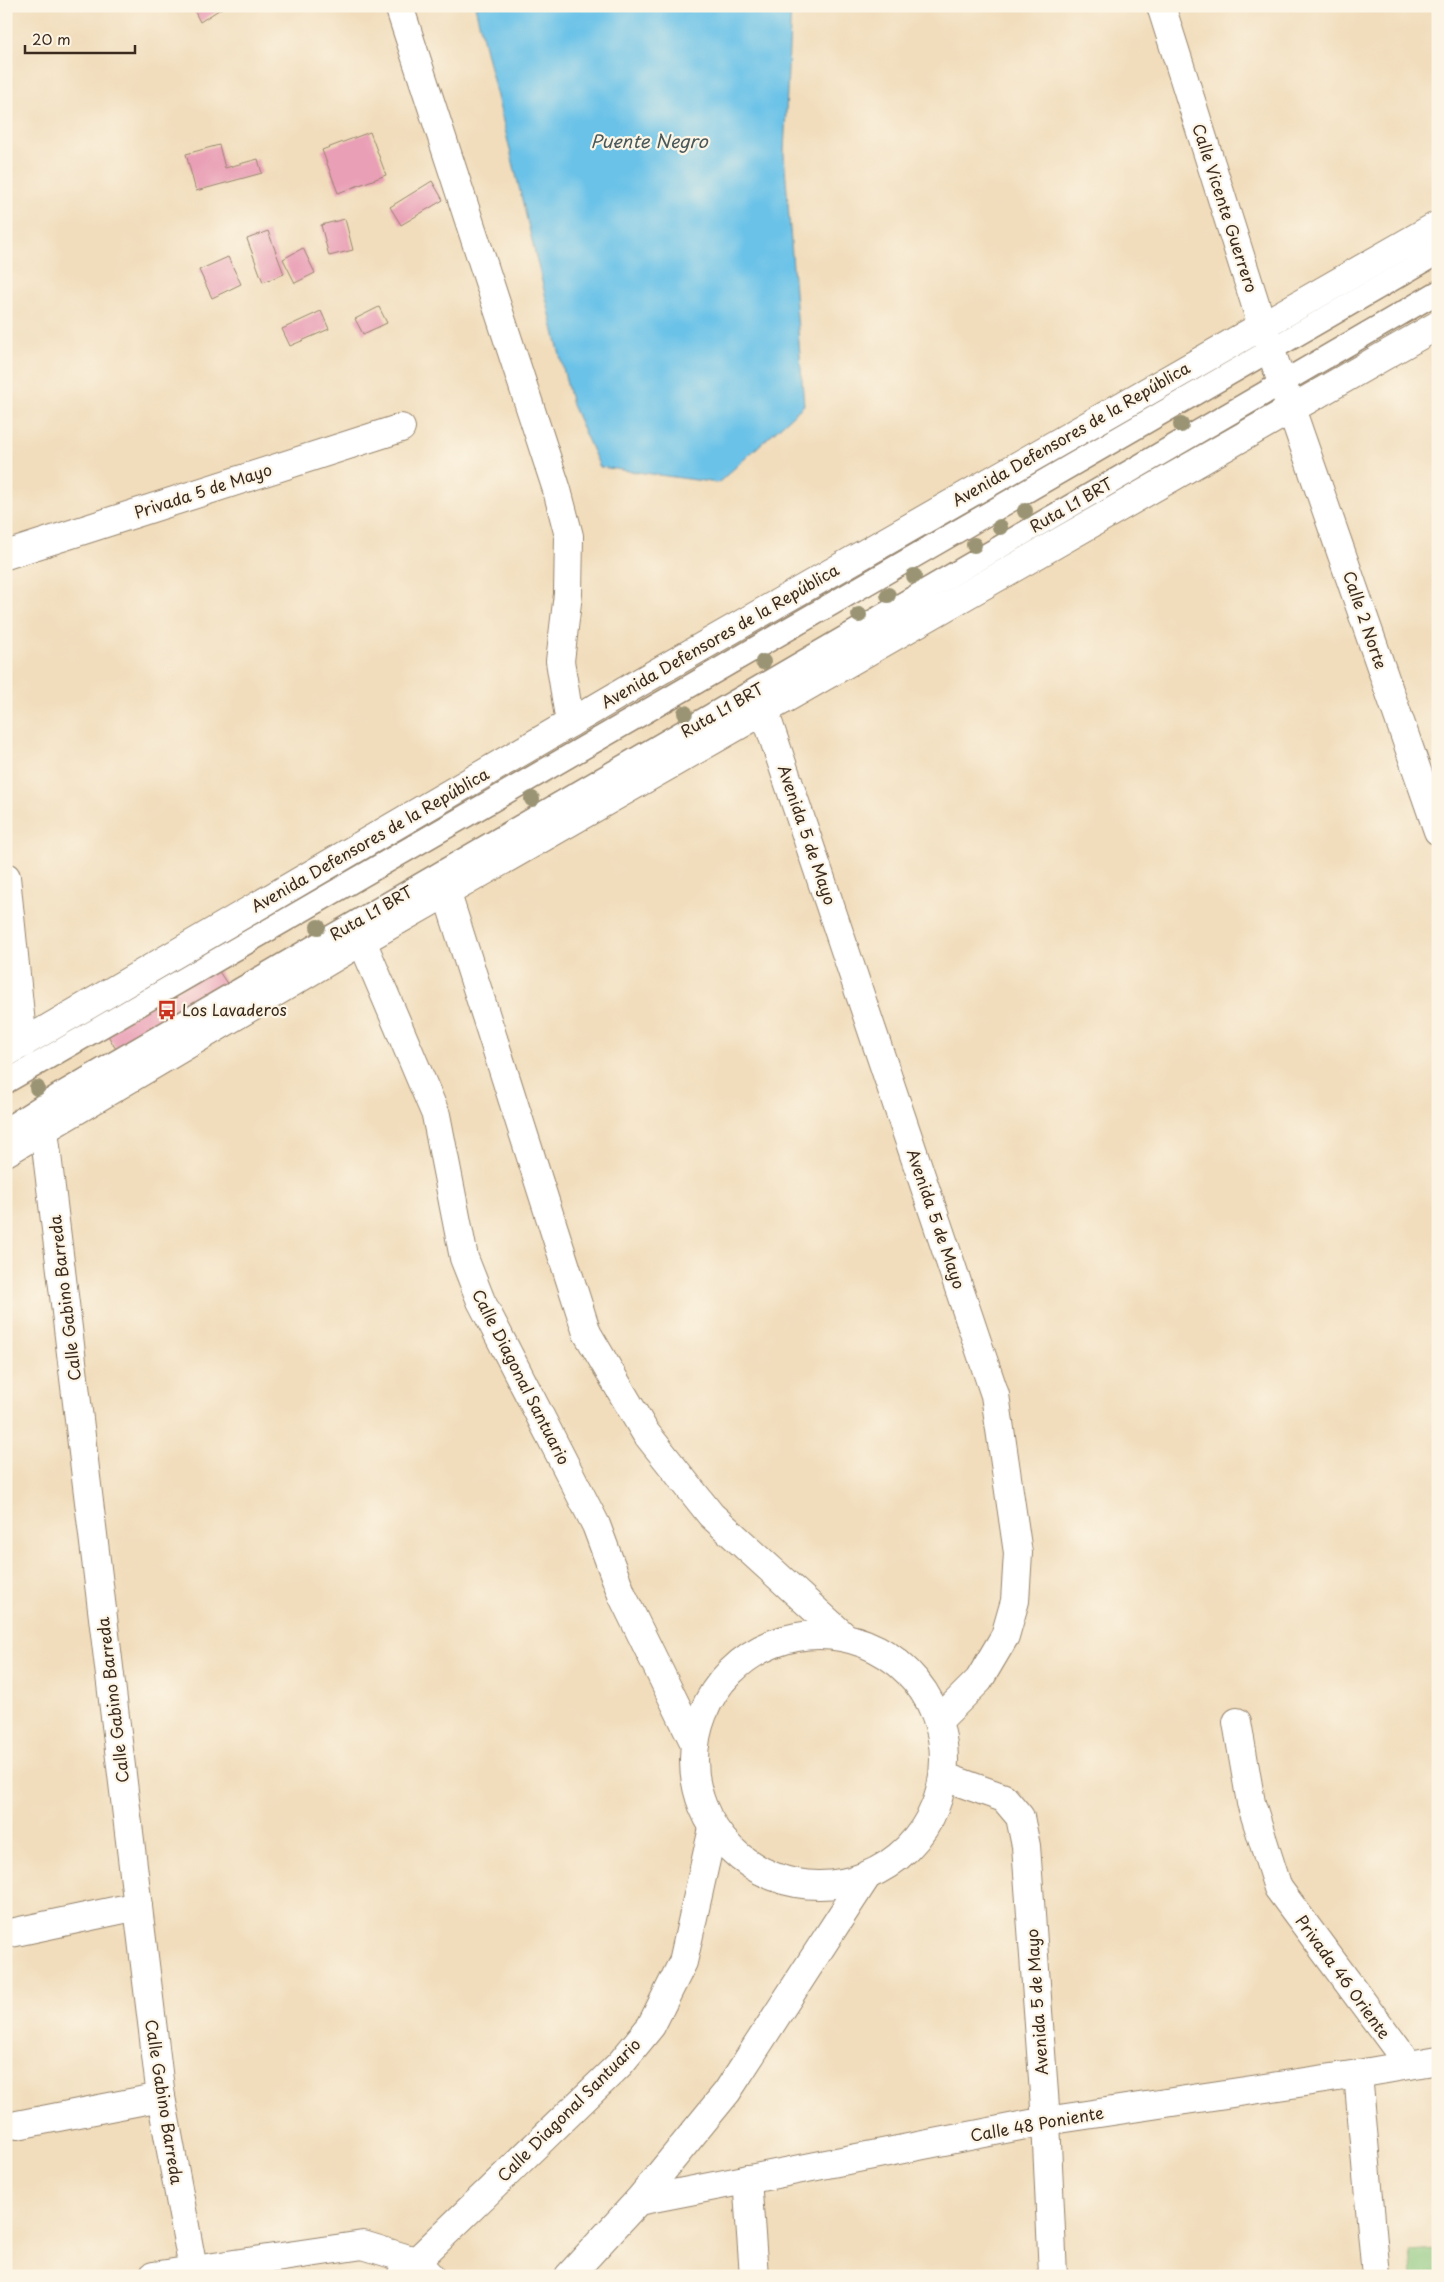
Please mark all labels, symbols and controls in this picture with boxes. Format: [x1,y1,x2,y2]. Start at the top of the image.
scale bar [25,22,135,54]
text: 20 m [32,27,71,50]
street label: Calle Vicente Guerrero [1187,120,1265,295]
water label: Puente Negro [590,127,708,154]
street label: Avenida Defensores de la República [947,355,1194,511]
street label: Privada 5 de Mayo [131,456,275,524]
street label: Ruta L1 BRT [1024,471,1117,538]
street label: Avenida Defensores de la República [596,557,843,713]
street label: Calle 2 Norte [1338,567,1394,672]
street label: Ruta L1 BRT [675,676,768,743]
street label: Avenida Defensores de la República [246,761,493,917]
street label: Avenida 5 de Mayo [773,761,843,908]
street label: Ruta L1 BRT [324,879,417,946]
place label: Los Lavaderos [182,997,287,1021]
bus stop icon: Los Lavaderos [156,999,178,1021]
street label: Avenida 5 de Mayo [902,1145,972,1292]
street label: Calle Gabino Barreda [42,1214,86,1382]
street label: Calle Diagonal Santuario [467,1285,577,1469]
street label: Calle Gabino Barreda [90,1616,134,1784]
street label: Privada 46 Oriente [1291,1910,1397,2043]
street label: Avenida 5 de Mayo [1019,1928,1053,2076]
street label: Calle Gabino Barreda [140,2018,190,2186]
street label: Calle Diagonal Santuario [491,2032,646,2186]
street label: Calle 48 Poniente [968,2099,1106,2147]

